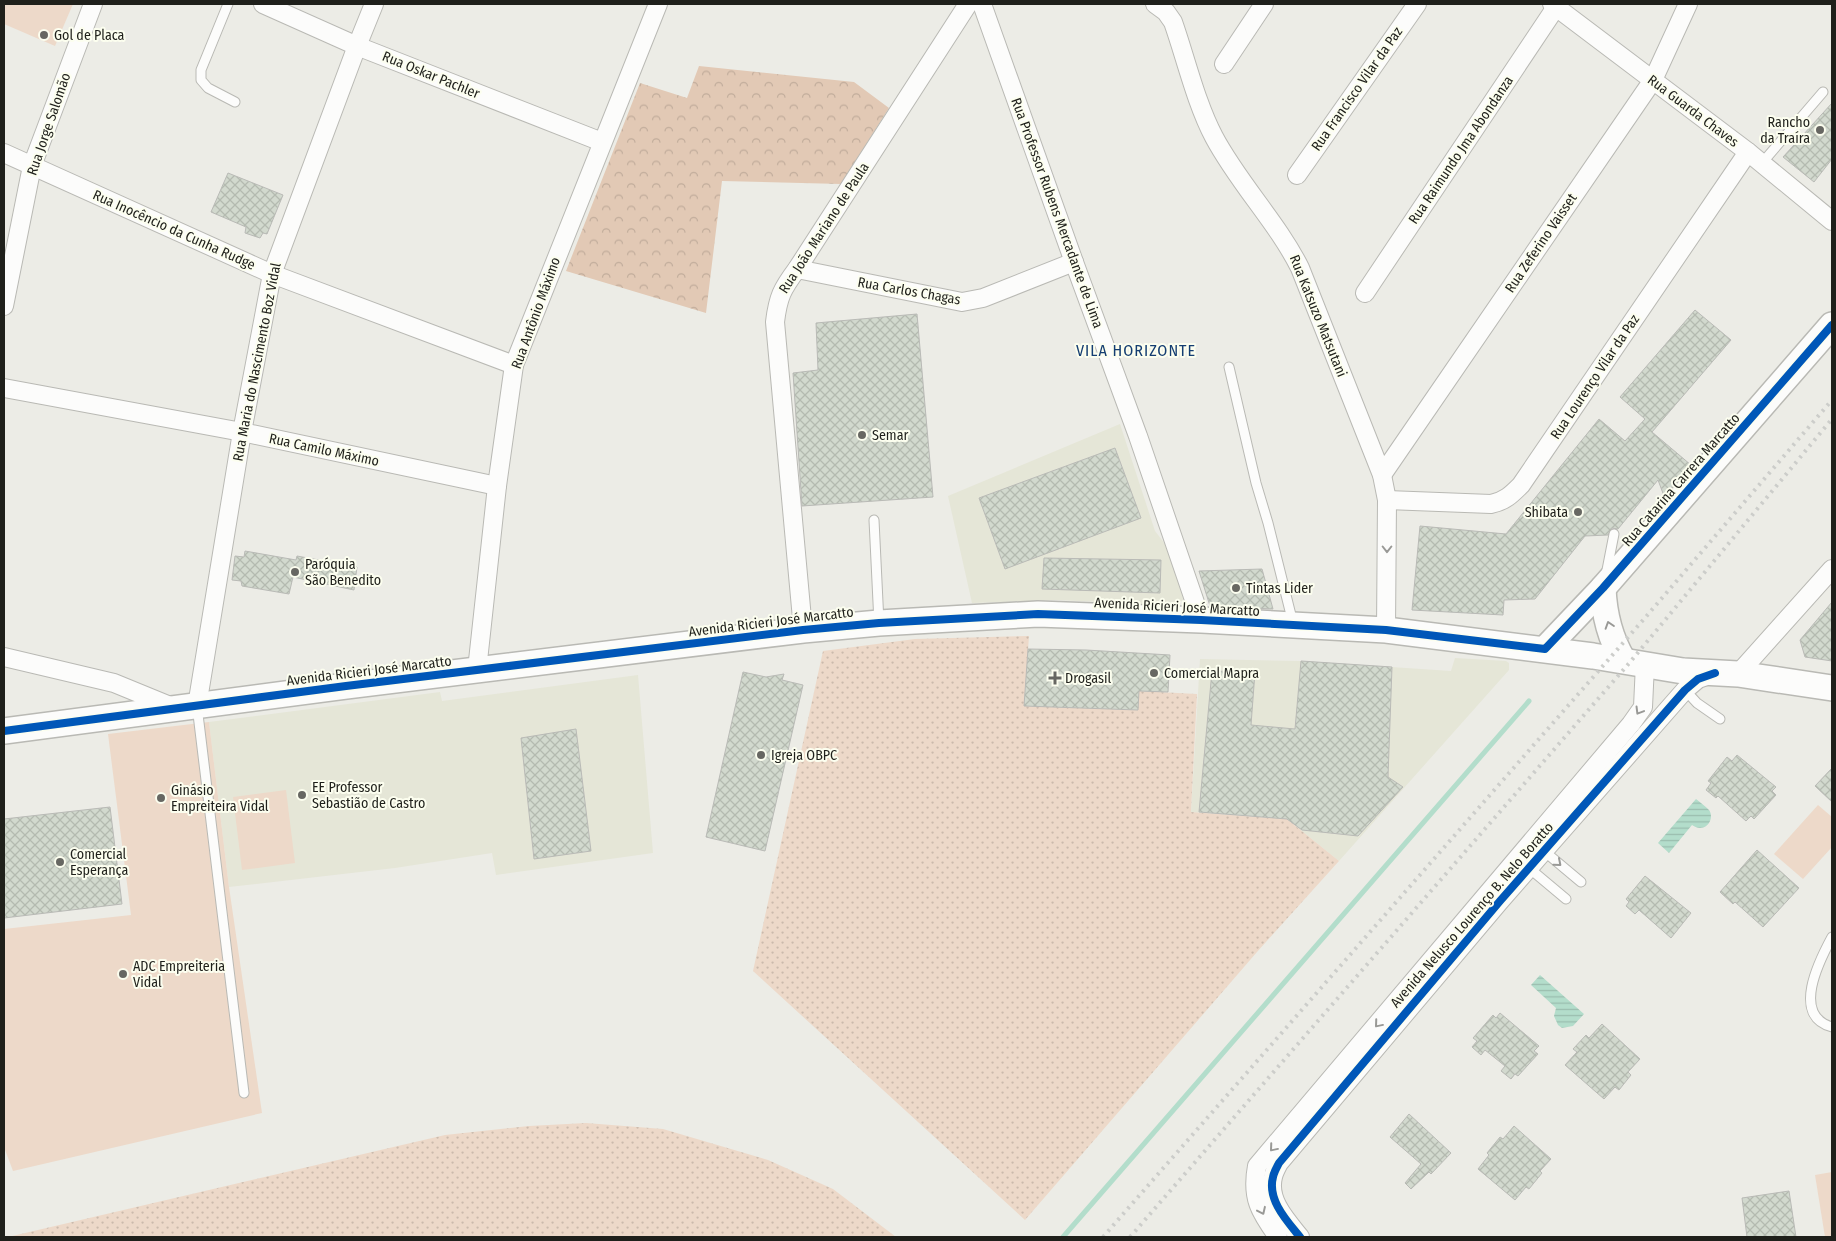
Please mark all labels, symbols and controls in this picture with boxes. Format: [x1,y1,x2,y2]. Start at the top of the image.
street label: Rua Francisco Vilar da Paz [1308,23,1406,154]
place label: Gol de Placa [54,27,125,44]
marker: Gol de Placa [38,29,50,41]
street label: Rua Oskar Pachler [380,48,482,102]
street label: Rua Jorge Salomão [24,71,74,177]
street label: Rua Guarda Chaves [1644,71,1742,151]
street label: Rua Raimundo Jma Abondanza [1405,73,1517,227]
street label: Rua Professor Rubens Mercadante de Lima [1007,96,1107,331]
place label: Rancho da Traíra [1760,114,1810,147]
marker: Rancho da Traíra [1814,124,1826,136]
street label: Rua João Mariano de Paula [775,159,873,297]
street label: Rua Inocêncio da Cunha Rudge [90,186,258,274]
street label: Rua Zeferino Vaisset [1501,190,1581,296]
street label: Rua Katsuzo Matsutani [1286,252,1350,380]
street label: Rua Antônio Máximo [508,255,564,371]
street label: Rua Maria do Nascimento Boz Vidal [229,261,285,463]
street label: Rua Carlos Chagas [856,274,962,308]
street label: Rua Lourenço Vilar da Paz [1547,311,1643,443]
district label: VILA HORIZONTE [1076,341,1196,360]
street label: Rua Catarina Carrera Marcatto [1618,410,1744,550]
place label: Semar [872,427,908,444]
marker: Semar [856,429,868,441]
street label: Rua Camilo Máximo [267,430,381,470]
place label: Shibata [1525,504,1568,521]
marker: Shibata [1572,506,1584,518]
one-way arrow [1381,545,1392,553]
place label: Paróquia São Benedito [305,556,381,589]
marker: Paróquia São Benedito [289,566,301,578]
place label: Tintas Lider [1246,580,1313,597]
marker: Tintas Lider [1230,582,1242,594]
street label: Avenida Ricieri José Marcatto [1094,594,1260,620]
street label: Avenida Ricieri José Marcatto [688,603,854,641]
one-way arrow [1604,621,1614,630]
street label: Avenida Ricieri José Marcatto [286,652,452,690]
place label: Comercial Mapra [1164,665,1259,682]
marker: Comercial Mapra [1148,667,1160,679]
place label: Drogasil [1065,670,1112,687]
marker: Drogasil [1049,672,1061,684]
one-way arrow [1636,706,1646,715]
place label: Igreja OBPC [771,747,837,764]
marker: Igreja OBPC [755,749,767,761]
place label: EE Professor Sebastião de Castro [312,779,425,812]
place label: Ginásio Empreiteira Vidal [171,782,269,815]
marker: EE Professor Sebastião de Castro [296,789,308,801]
marker: Ginásio Empreiteira Vidal [155,792,167,804]
street label: Avenida Nelusco Lourenço B. Nelo Boratto [1387,819,1557,1011]
place label: Comercial Esperança [70,846,128,879]
marker: Comercial Esperança [54,856,66,868]
one-way arrow [1552,857,1561,866]
place label: ADC Empreiteria Vidal [133,958,225,991]
marker: ADC Empreiteria Vidal [117,968,129,980]
one-way arrow [1375,1018,1384,1027]
one-way arrow [1270,1142,1279,1151]
one-way arrow [1255,1206,1266,1215]

